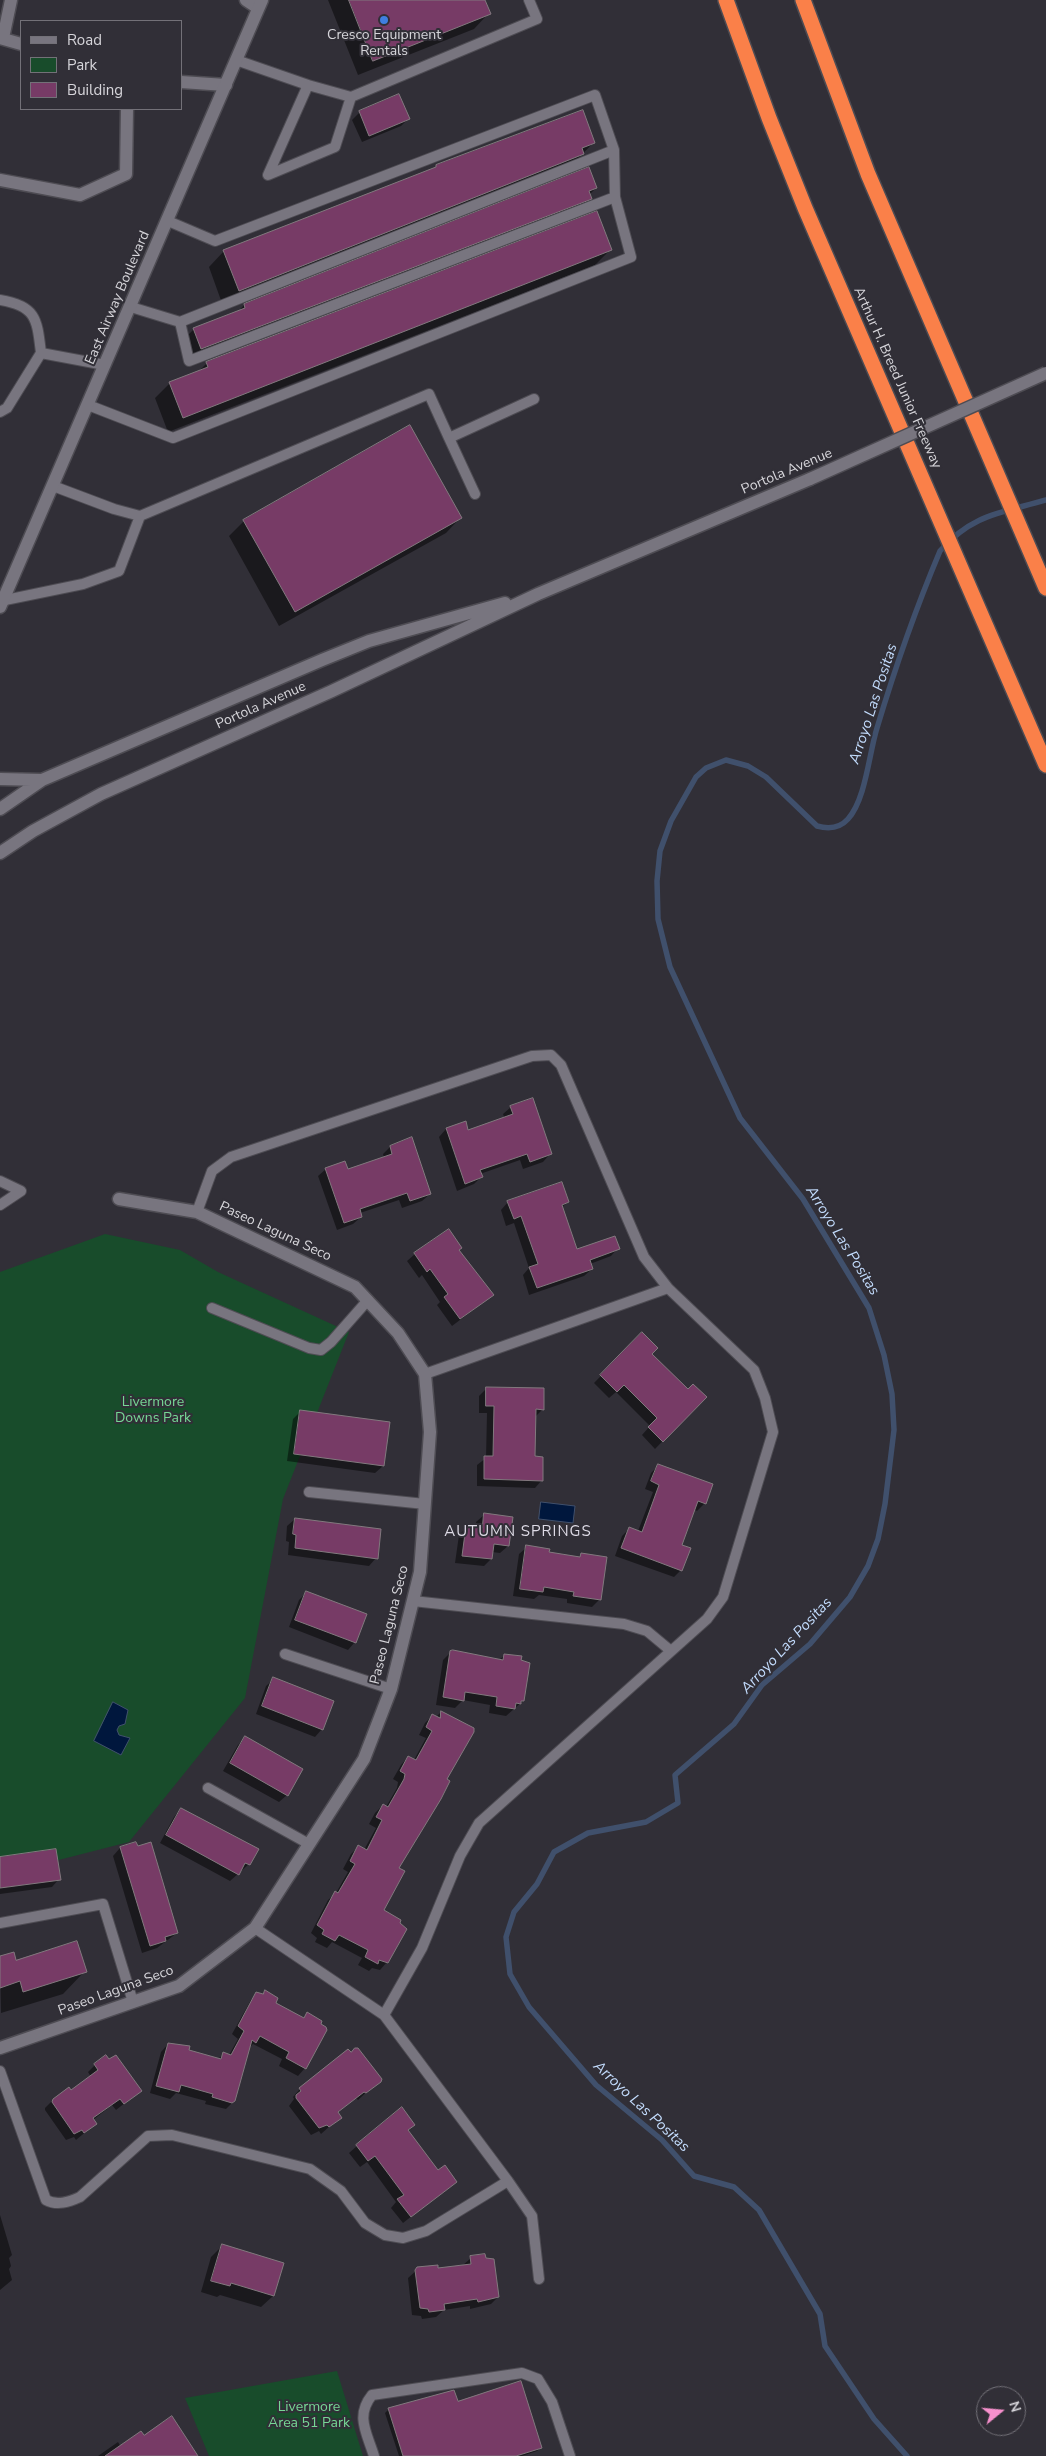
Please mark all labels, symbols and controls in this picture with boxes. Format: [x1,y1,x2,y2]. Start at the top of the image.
marker: Cresco Equipment Rentals [378,14,390,26]
legend [20,20,182,110]
place label: Cresco Equipment Rentals [327,28,441,60]
text: Road [67,30,102,50]
text: Park [67,55,97,75]
text: Building [67,80,123,100]
street label: East Airway Boulevard [82,229,154,367]
street label: Arthur H. Breed Junior Freeway [849,285,945,471]
street label: Portola Avenue [739,445,835,499]
water label: Arroyo Las Positas [846,642,902,766]
street label: Portola Avenue [213,679,309,733]
water label: Arroyo Las Positas [801,1183,883,1299]
street label: Paseo Laguna Seco [216,1199,334,1265]
park label: Livermore Downs Park [115,1395,191,1428]
district label: AUTUMN SPRINGS [443,1523,593,1541]
street label: Paseo Laguna Seco [367,1564,413,1686]
water label: Arroyo Las Positas [738,1594,836,1698]
street label: Paseo Laguna Seco [56,1962,176,2020]
water label: Arroyo Las Positas [589,2058,693,2156]
north arrow [976,2386,1026,2436]
text: N [1004,2399,1025,2415]
park label: Livermore Area 51 Park [268,2400,350,2432]

